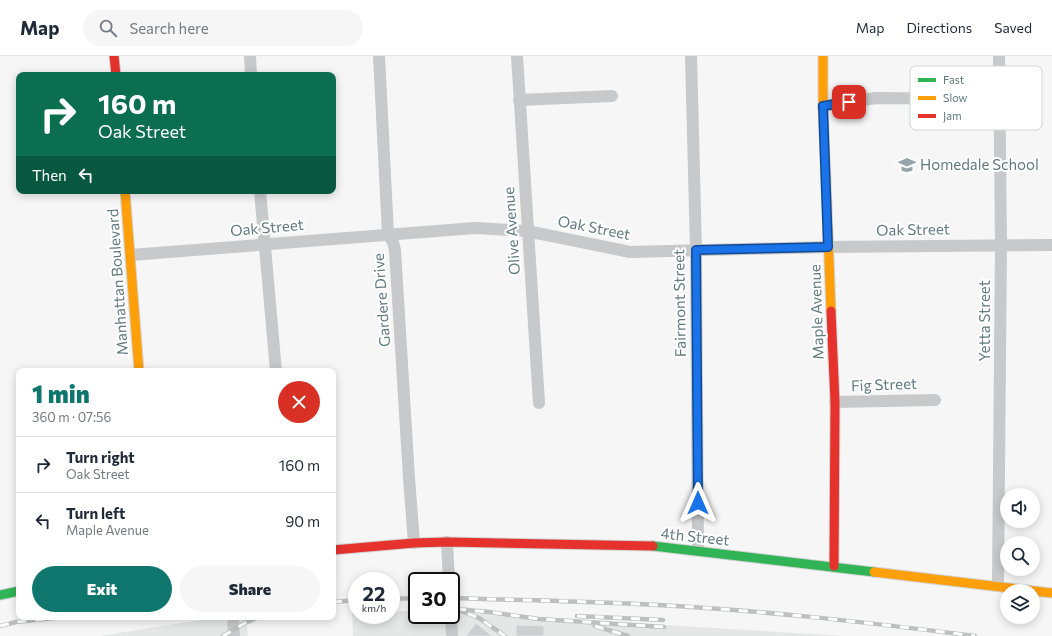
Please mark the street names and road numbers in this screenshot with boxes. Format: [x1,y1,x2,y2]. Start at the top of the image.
street label: Olive Avenue [499,186,523,276]
street label: Manhattan Boulevard [103,208,131,356]
street label: Oak Street [556,211,632,243]
street label: Oak Street [230,215,304,239]
street label: Oak Street [876,219,950,239]
street label: Fairmont Street [669,249,689,357]
street label: Gardere Drive [369,253,393,348]
street label: Maple Avenue [805,264,827,360]
street label: Yetta Street [975,280,993,362]
street label: Fig Street [851,374,917,394]
street label: 4th Street [660,523,730,549]

